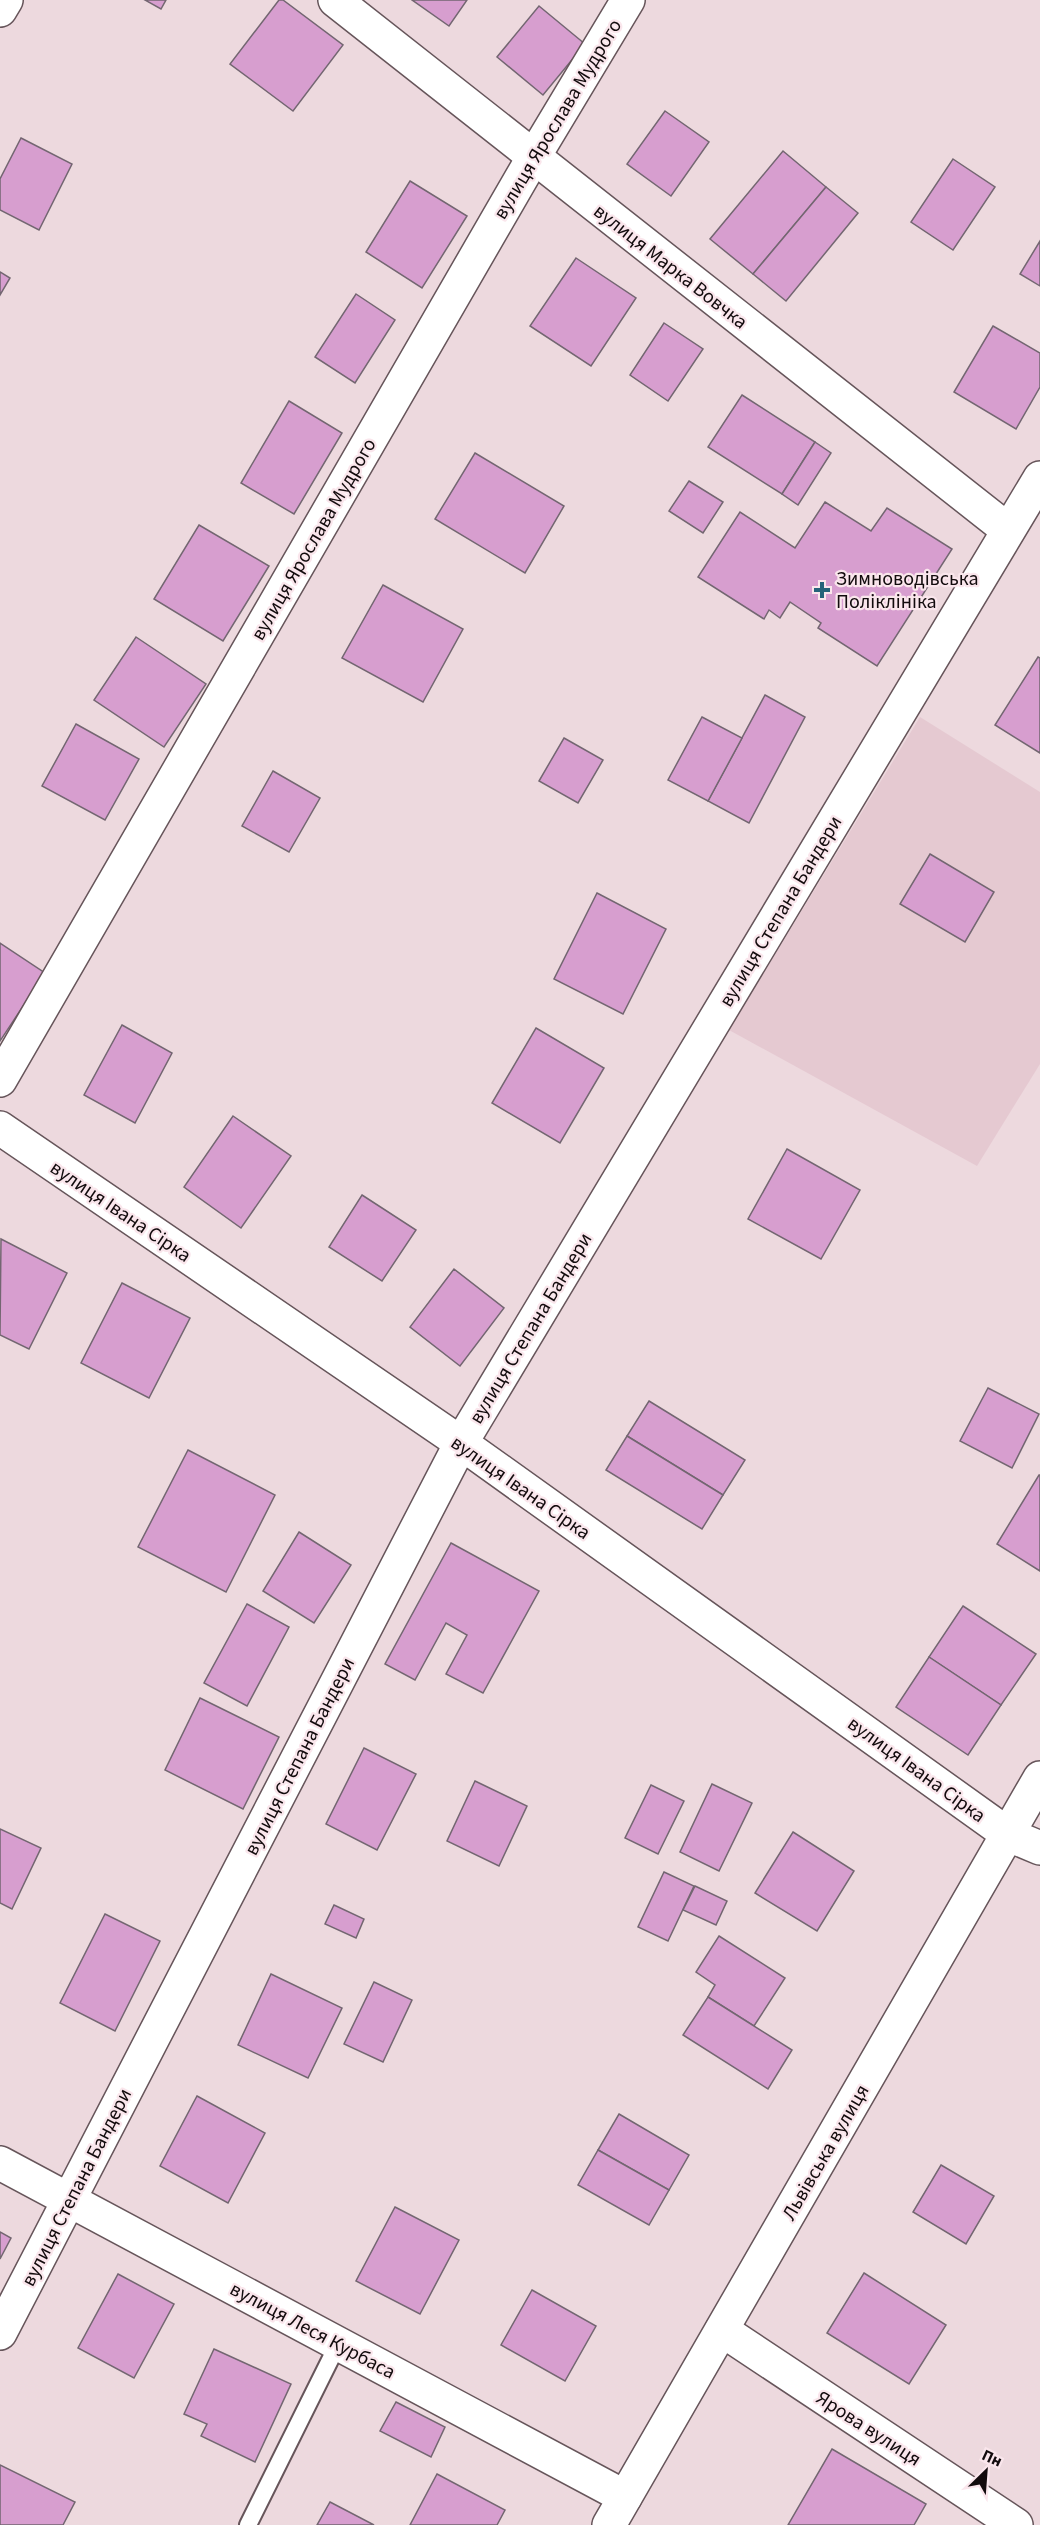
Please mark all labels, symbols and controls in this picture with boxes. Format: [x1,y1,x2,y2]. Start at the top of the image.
street label: вулиця Ярослава Мудрого [487,14,629,225]
street label: вулиця Марка Вовчка [587,198,753,336]
street label: вулиця Ярослава Мудрого [244,433,383,646]
place label: Зимноводівська Поліклініка [836,565,979,616]
marker: Зимноводівська Поліклініка [813,581,831,599]
street label: вулиця Степана Бандери [713,811,849,1012]
street label: вулиця Івана Сірка [44,1154,197,1269]
street label: вулиця Степана Бандери [463,1228,599,1429]
street label: вулиця Івана Сірка [445,1429,596,1547]
street label: вулиця Степана Бандери [238,1653,362,1860]
street label: вулиця Івана Сірка [842,1710,991,1830]
street label: Львівська вулиця [775,2079,876,2226]
street label: вулиця Степана Бандери [15,2084,139,2291]
street label: вулиця Леся Курбаса [225,2275,400,2386]
street label: Ярова вулиця [810,2384,927,2473]
north arrow [956,2441,1016,2501]
text: Пн [978,2444,1006,2472]

